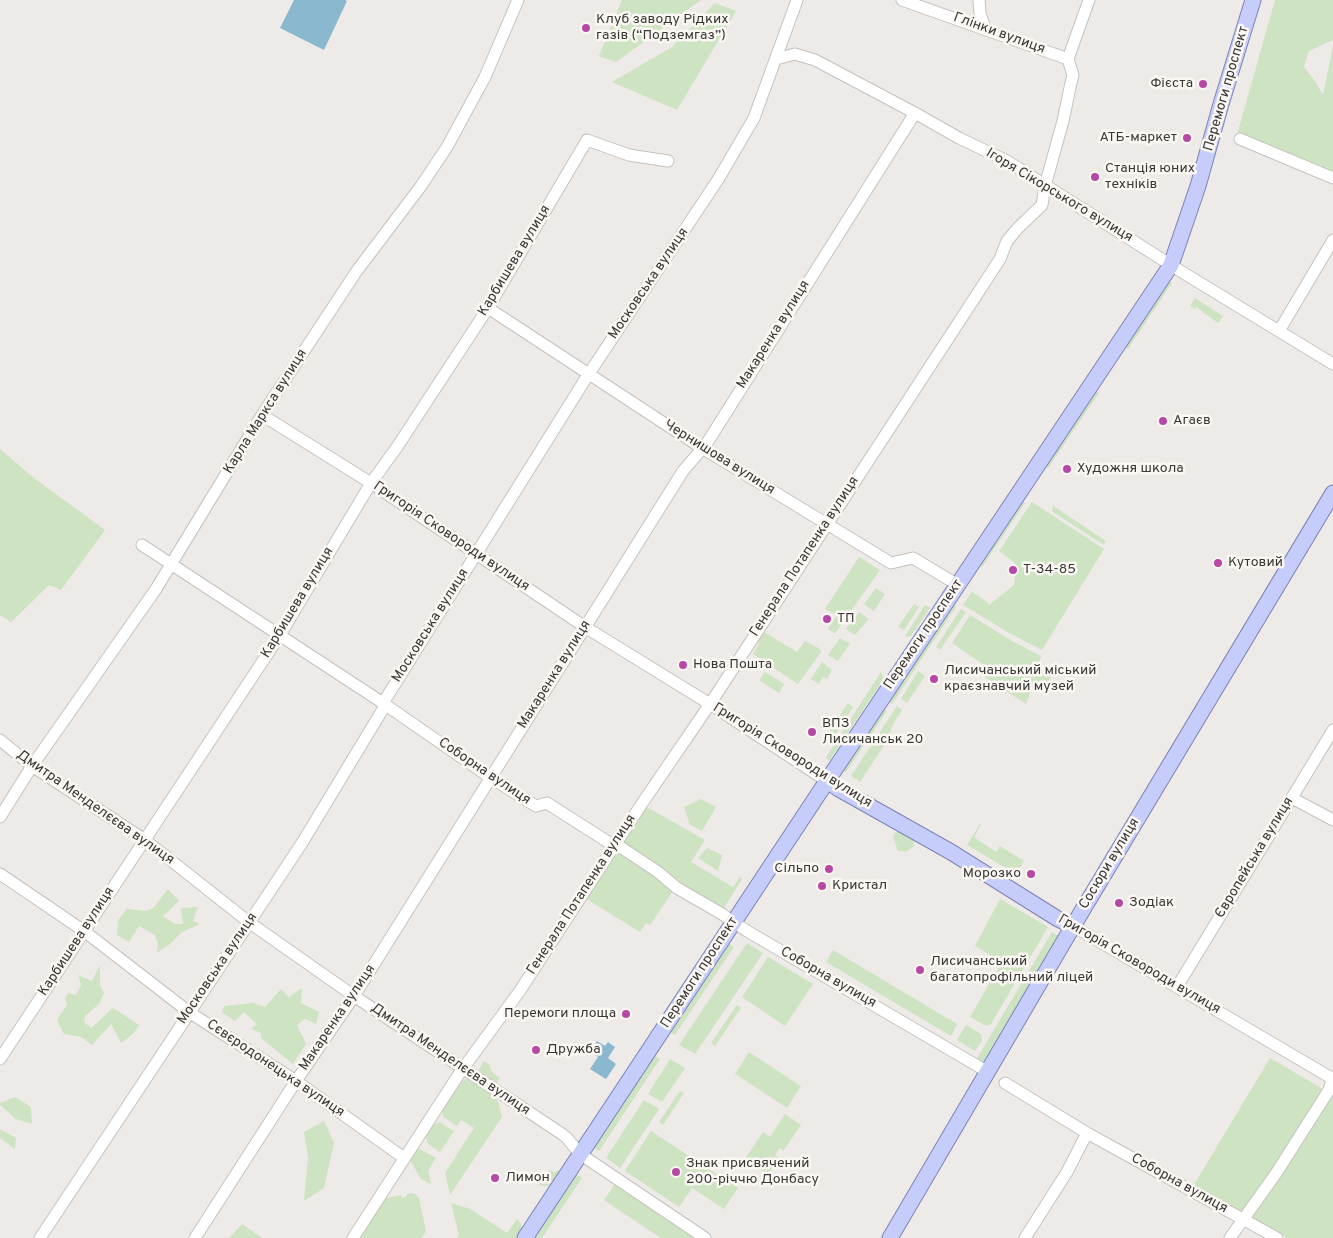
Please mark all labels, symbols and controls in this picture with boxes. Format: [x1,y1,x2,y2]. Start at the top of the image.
street label: Глінки вулиця [951,10,1047,58]
place label: Клуб заводу Рідких газів (“Подземгаз”) [596,12,728,44]
marker: Клуб заводу Рідких газів (“Подземгаз”) [580,22,592,34]
street label: Перемоги проспект [1201,25,1253,153]
place label: Фієста [1150,76,1193,92]
marker: Фієста [1197,78,1209,90]
place label: АТБ-маркет [1100,130,1177,146]
marker: АТБ-маркет [1181,132,1193,144]
street label: Ігоря Сікорського вулиця [982,145,1136,247]
place label: Станція юних техніків [1105,161,1195,193]
marker: Станція юних техніків [1089,171,1101,183]
street label: Карбишева вулиця [475,202,555,320]
street label: Московська вулиця [605,225,693,343]
street label: Макаренка вулиця [734,278,814,392]
street label: Карла Маркса вулиця [221,346,311,478]
place label: Агаєв [1173,413,1211,429]
marker: Агаєв [1157,415,1169,427]
street label: Чернишова вулиця [660,417,778,499]
place label: Художня школа [1077,461,1184,477]
marker: Художня школа [1061,463,1073,475]
street label: Генерала Потапенка вулиця [747,474,863,640]
street label: Григорія Сковороди вулиця [370,478,532,596]
street label: Карбишева вулиця [258,544,338,662]
place label: Кутовий [1228,555,1283,571]
marker: Кутовий [1212,557,1224,569]
place label: Т-34-85 [1023,562,1076,578]
marker: Т-34-85 [1007,564,1019,576]
street label: Московська вулиця [389,566,473,686]
street label: Перемоги проспект [881,577,967,693]
place label: ТП [837,611,855,627]
marker: ТП [821,613,833,625]
street label: Макаренка вулиця [515,618,595,732]
place label: Нова Пошта [693,657,772,673]
marker: Нова Пошта [677,659,689,671]
place label: Лисичанський міський краєзнавчий музей [944,663,1097,696]
marker: Лисичанський міський краєзнавчий музей [928,673,940,685]
street label: Григорія Сковороди вулиця [709,700,875,812]
place label: ВПЗ Лисичанськ 20 [822,716,924,749]
marker: ВПЗ Лисичанськ 20 [806,726,818,738]
street label: Соборна вулиця [435,735,533,809]
street label: Дмитра Менделєєва вулиця [13,747,177,869]
street label: Європейська вулиця [1212,794,1298,922]
street label: Генерала Потапенка вулиця [524,812,640,978]
street label: Сосюри вулиця [1076,815,1144,913]
place label: Сiльпо [774,861,819,877]
marker: Сiльпо [823,863,835,875]
place label: Морозко [963,866,1021,882]
marker: Морозко [1025,868,1037,880]
place label: Кристал [832,878,887,894]
marker: Кристал [816,880,828,892]
street label: Карбишева вулиця [35,884,119,1000]
place label: Зодіак [1129,895,1174,911]
marker: Зодіак [1113,897,1125,909]
street label: Московська вулиця [174,910,262,1028]
street label: Григорія Сковороди вулиця [1055,912,1223,1018]
street label: Перемоги проспект [658,914,742,1032]
street label: Соборна вулиця [777,944,879,1012]
place label: Лисичанський багатопрофільний ліцей [930,954,1093,986]
street label: Макаренка вулиця [296,962,380,1074]
marker: Лисичанський багатопрофільний ліцей [914,964,926,976]
street label: Дмитра Менделєєва вулиця [367,1000,533,1120]
place label: Перемоги площа [504,1006,616,1022]
marker: Перемоги площа [620,1008,632,1020]
street label: Сєвєродонецька вулиця [203,1017,347,1121]
place label: Дружба [546,1042,601,1058]
marker: Дружба [530,1044,542,1056]
street label: Соборна вулиця [1128,1150,1230,1218]
place label: Знак присвячений 200-річчю Донбасу [686,1156,819,1188]
marker: Знак присвячений 200-річчю Донбасу [670,1166,682,1178]
place label: Лимон [505,1170,550,1186]
marker: Лимон [489,1172,501,1184]

